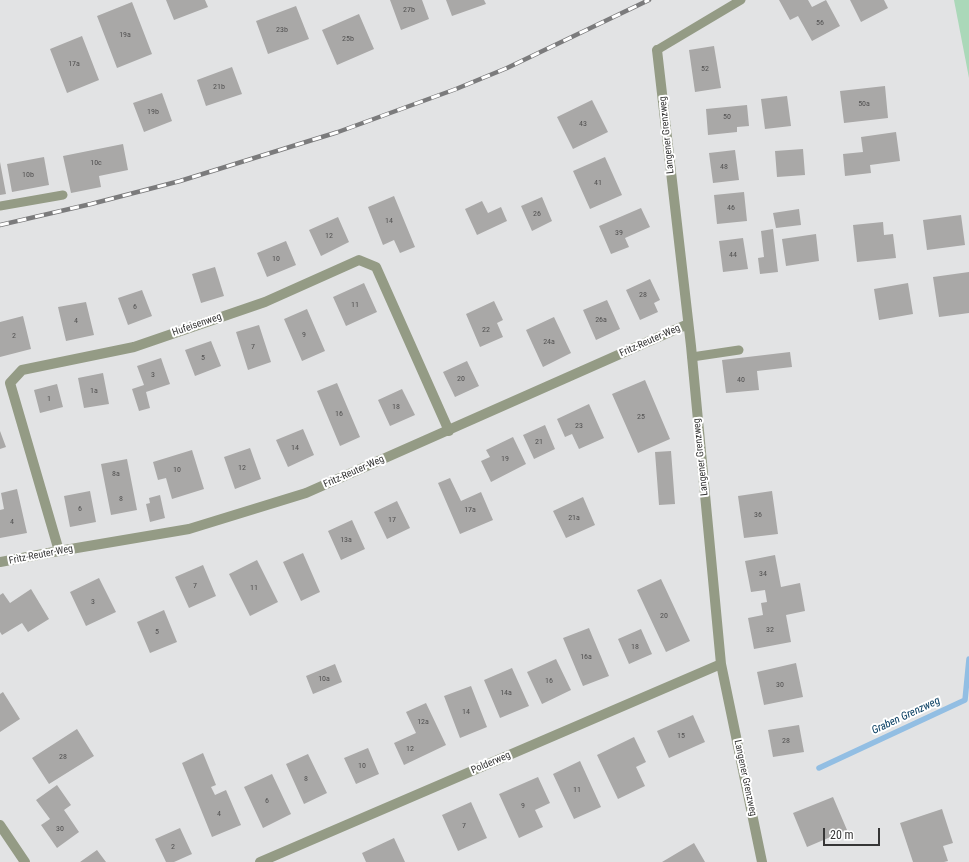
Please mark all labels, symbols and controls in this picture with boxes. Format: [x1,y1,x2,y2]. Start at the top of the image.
house number: 27b [403,5,415,15]
house number: 56 [816,18,824,28]
house number: 23b [276,25,288,35]
house number: 19a [119,30,131,40]
house number: 25b [342,34,354,44]
house number: 17a [68,59,80,69]
house number: 52 [701,64,709,74]
house number: 21b [213,82,225,92]
street label: Langener Grenzweg [657,96,677,174]
house number: 50a [858,99,870,109]
house number: 19b [147,107,159,117]
house number: 50 [723,112,731,122]
house number: 43 [579,119,587,129]
house number: 10c [90,158,102,168]
house number: 48 [720,162,728,172]
house number: 10b [22,170,34,180]
house number: 41 [594,178,602,188]
house number: 46 [727,203,735,213]
house number: 26 [533,209,541,219]
house number: 14 [385,216,393,226]
house number: 39 [615,228,623,238]
house number: 12 [325,231,333,241]
house number: 44 [729,250,737,260]
house number: 10 [272,254,280,264]
house number: 28 [639,290,647,300]
house number: 11 [351,300,359,310]
house number: 6 [133,302,137,312]
street label: Hufeisenweg [171,311,223,339]
house number: 26a [595,315,607,325]
house number: 4 [74,316,78,326]
street label: Fritz-Reuter-Weg [618,322,682,360]
house number: 22 [482,325,490,335]
house number: 9 [302,330,306,340]
house number: 2 [12,331,16,341]
house number: 24a [543,337,555,347]
house number: 7 [251,342,255,352]
house number: 5 [201,353,205,363]
house number: 3 [151,370,155,380]
house number: 20 [457,374,465,384]
house number: 40 [737,375,745,385]
house number: 1a [90,386,98,396]
house number: 1 [47,394,51,404]
house number: 18 [392,402,400,412]
house number: 16 [335,409,343,419]
house number: 25 [637,412,645,422]
street label: Langener Grenzweg [691,418,711,496]
house number: 23 [575,421,583,431]
house number: 21 [535,437,543,447]
house number: 14 [291,443,299,453]
street label: Fritz-Reuter-Weg [322,453,386,491]
house number: 19 [501,454,509,464]
house number: 12 [238,463,246,473]
house number: 10 [173,465,181,475]
house number: 8a [112,469,120,479]
house number: 8 [119,494,123,504]
house number: 6 [78,504,82,514]
house number: 17a [464,505,476,515]
house number: 36 [754,510,762,520]
house number: 21a [568,513,580,523]
house number: 17 [388,515,396,525]
house number: 4 [10,517,14,527]
house number: 13a [340,535,352,545]
street label: Fritz-Reuter-Weg [8,543,74,567]
house number: 34 [759,569,767,579]
house number: 7 [193,581,197,591]
house number: 11 [250,583,258,593]
house number: 3 [91,597,95,607]
house number: 20 [660,611,668,621]
house number: 32 [766,625,774,635]
house number: 5 [155,627,159,637]
house number: 18 [631,642,639,652]
house number: 16a [580,652,592,662]
house number: 10a [318,674,330,684]
house number: 16 [545,676,553,686]
house number: 30 [776,680,784,690]
house number: 14a [500,688,512,698]
water label: Graben Grenzweg [870,694,942,738]
house number: 14 [462,707,470,717]
house number: 12a [417,717,429,727]
house number: 15 [677,731,685,741]
house number: 28 [782,736,790,746]
street label: Langener Grenzweg [731,739,759,817]
house number: 12 [406,744,414,754]
street label: Polderweg [469,749,513,777]
house number: 28 [59,752,67,762]
house number: 10 [358,761,366,771]
house number: 8 [304,774,308,784]
house number: 11 [573,785,581,795]
house number: 6 [265,796,269,806]
house number: 9 [521,801,525,811]
house number: 4 [217,809,221,819]
scale bar [825,820,882,846]
house number: 7 [462,821,466,831]
house number: 30 [56,824,64,834]
text: 20 m [830,828,854,842]
house number: 2 [171,842,175,852]

